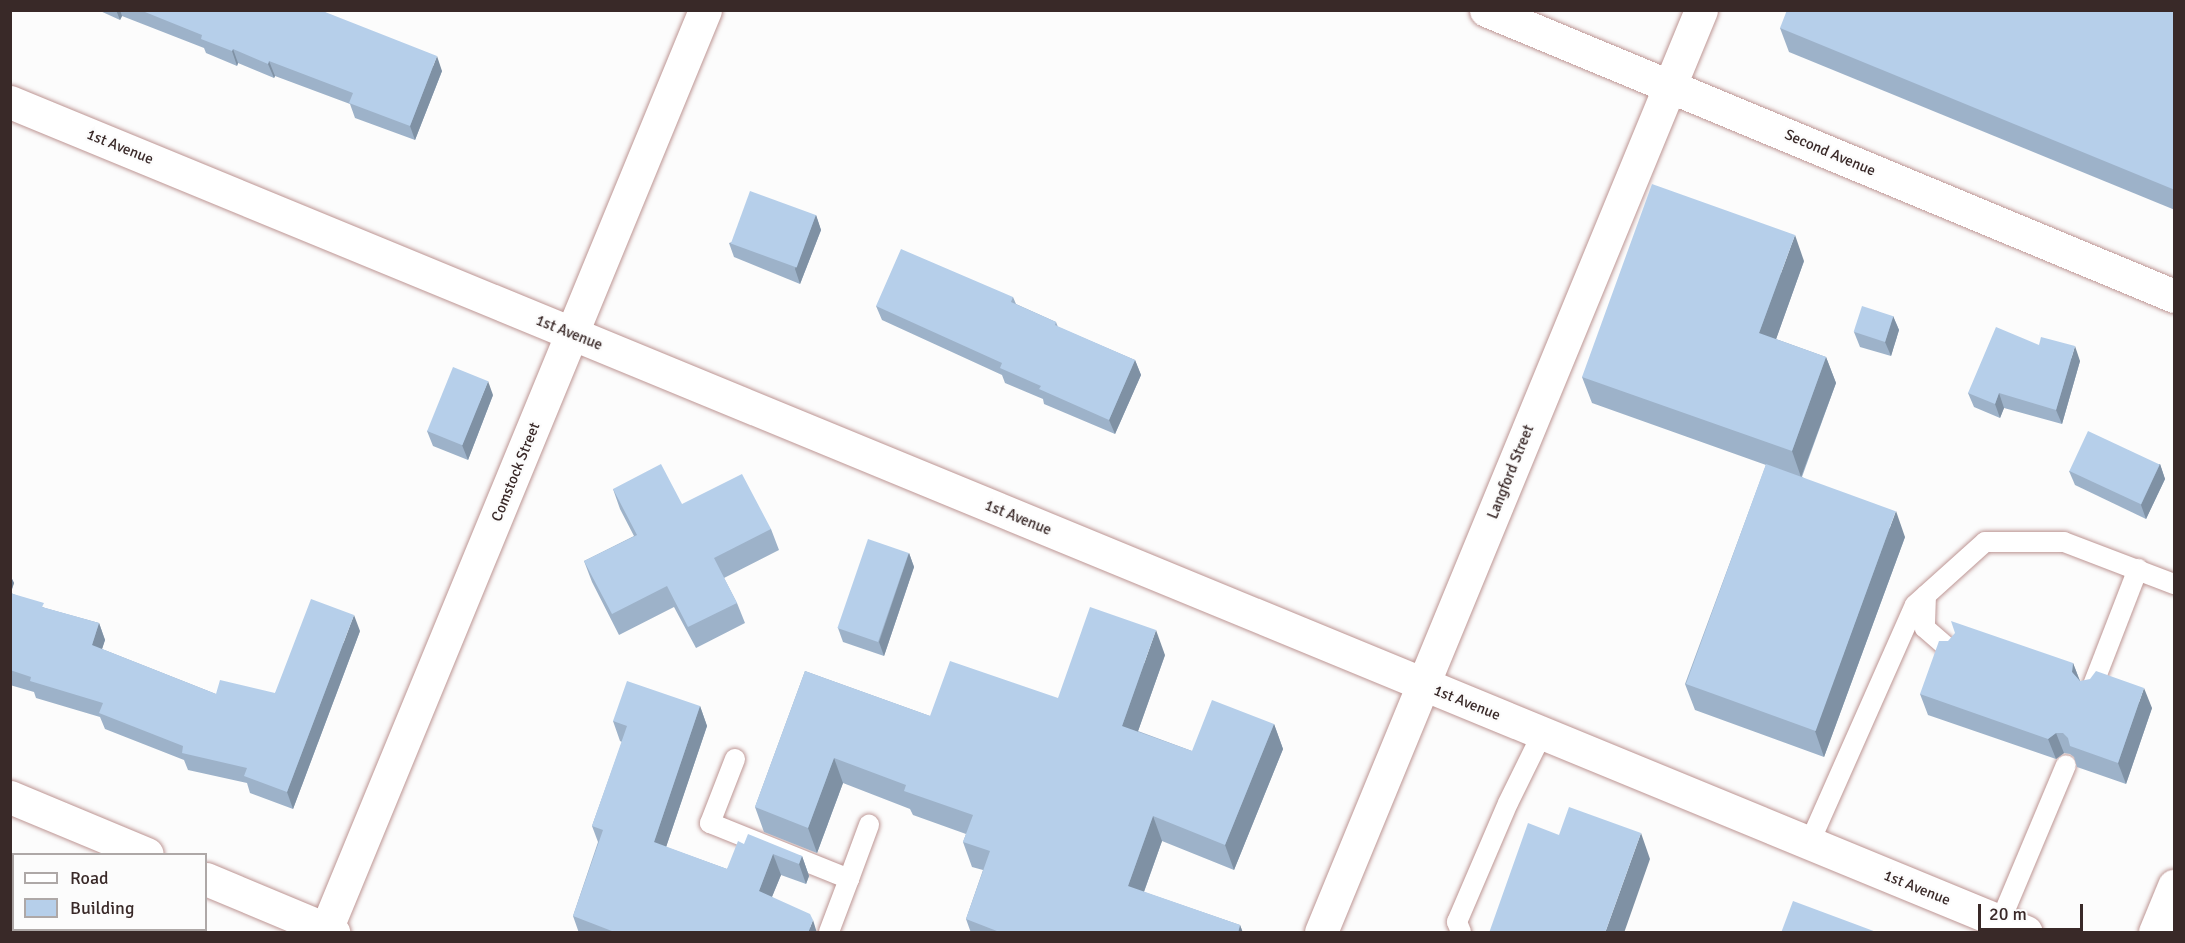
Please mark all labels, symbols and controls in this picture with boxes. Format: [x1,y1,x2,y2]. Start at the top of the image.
street label: 1st Avenue [84,126,156,168]
street label: Second Avenue [1782,126,1878,180]
street label: 1st Avenue [533,312,605,354]
street label: Comstock Street [488,420,544,524]
street label: Langford Street [1484,422,1538,522]
street label: 1st Avenue [982,497,1054,539]
street label: 1st Avenue [1431,682,1503,724]
legend [12,853,207,931]
text: Road [70,867,109,889]
street label: 1st Avenue [1881,867,1953,909]
scale bar [1981,892,2086,930]
text: Building [70,897,134,919]
text: 20 m [1989,903,2027,925]

